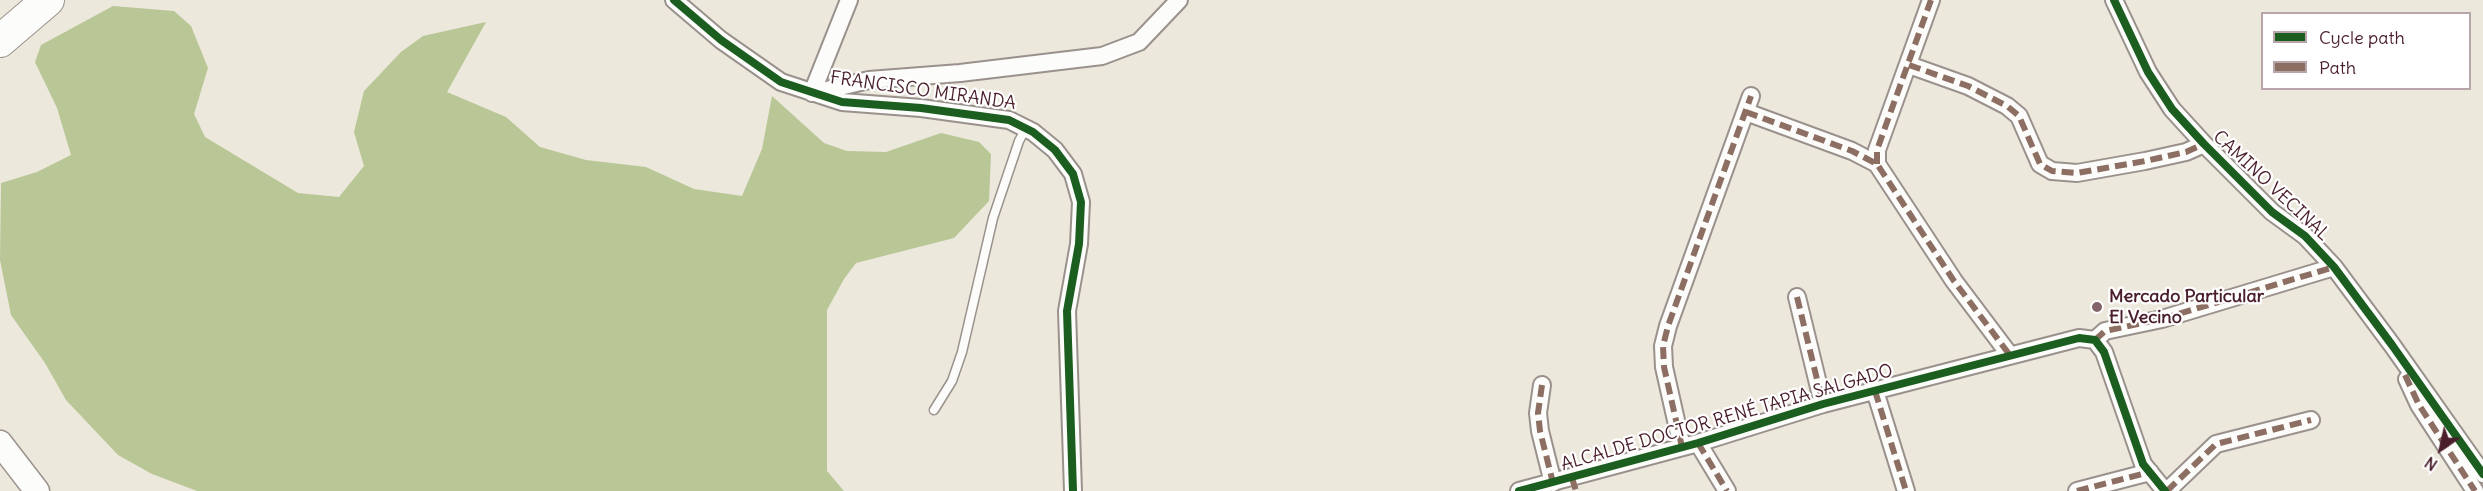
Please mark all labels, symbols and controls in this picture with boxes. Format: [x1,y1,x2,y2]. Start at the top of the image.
legend [2261,12,2471,90]
text: Cycle path [2319,26,2405,49]
text: Path [2319,56,2356,79]
street label: FRANCISCO MIRANDA [829,67,1017,115]
street label: CAMINO VECINAL [2208,126,2334,246]
place label: Mercado Particular El Vecino [2109,286,2264,328]
marker: Mercado Particular El Vecino [2090,300,2104,314]
street label: ALCALDE DOCTOR RENÉ TAPIA SALGADO [1558,360,1896,476]
north arrow [2411,419,2471,479]
text: N [2421,453,2441,475]

